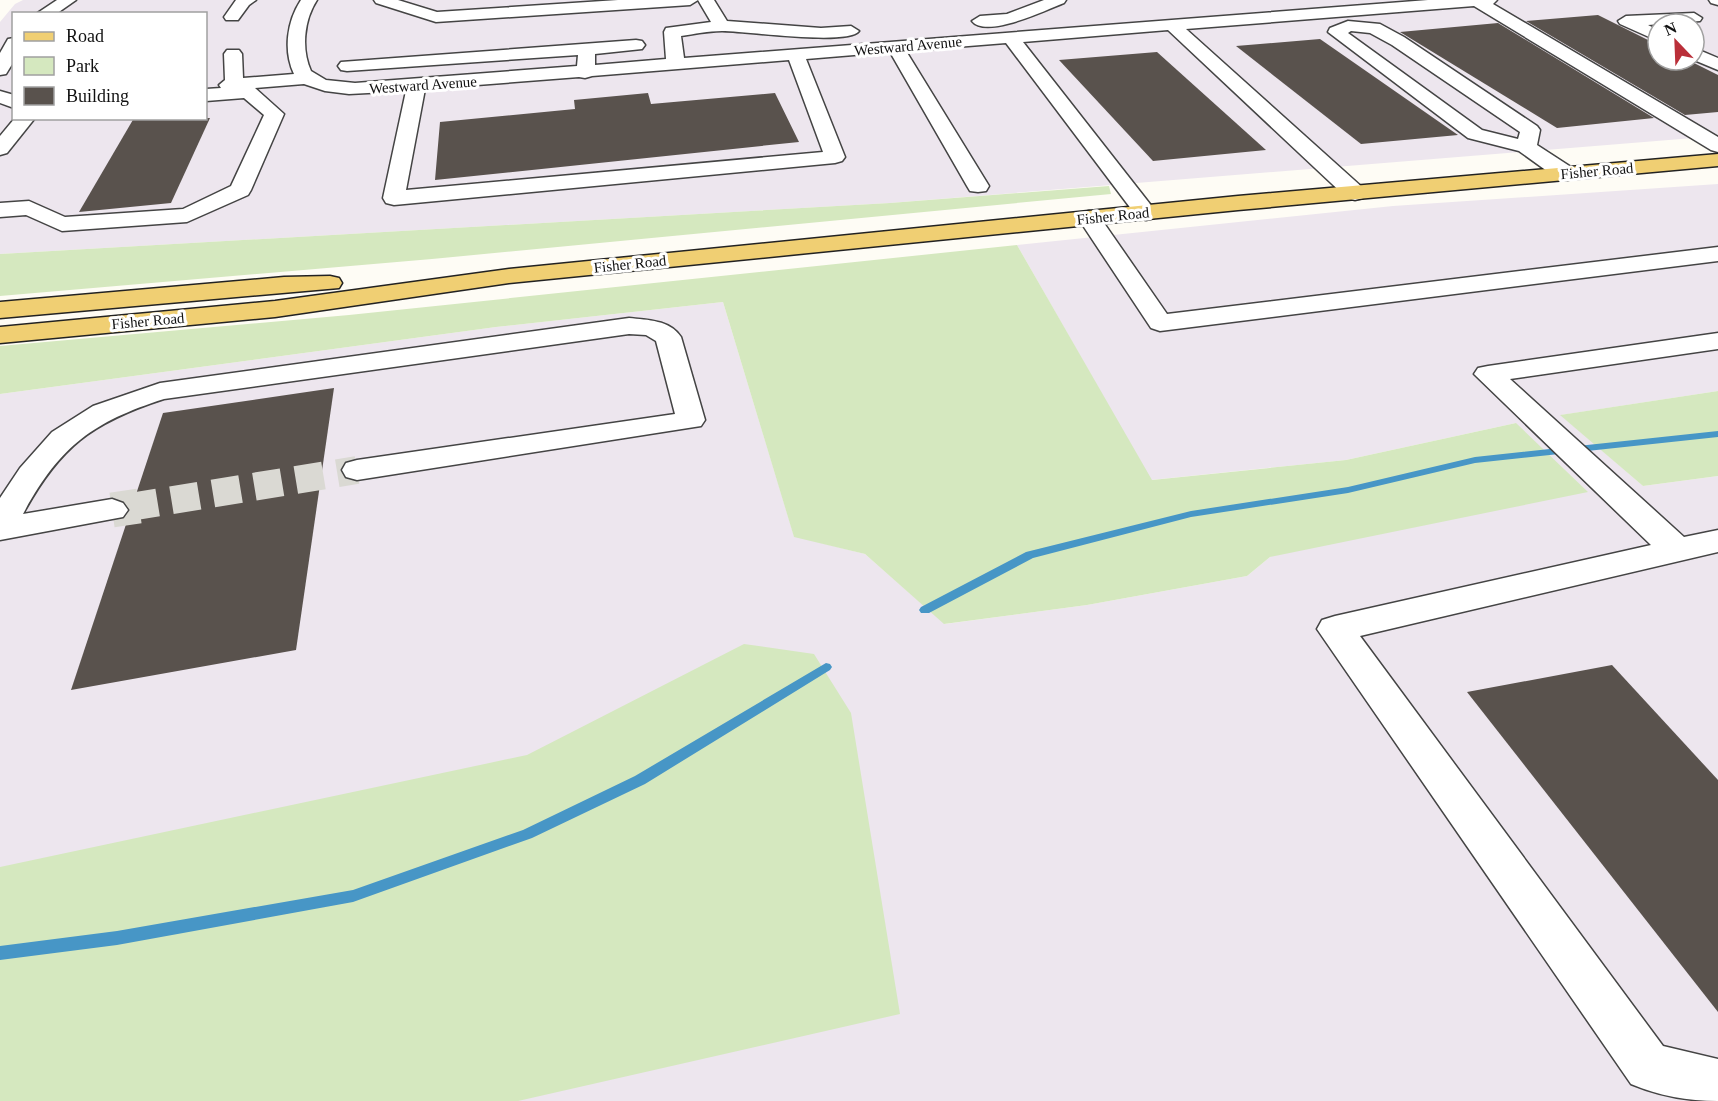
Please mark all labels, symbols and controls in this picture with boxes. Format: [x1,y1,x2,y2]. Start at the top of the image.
legend [12,12,207,120]
north arrow [1646,12,1706,72]
text: N [1662,18,1679,39]
text: Road [66,26,104,46]
street label: Westward Avenue [853,33,963,59]
text: Park [66,56,99,76]
street label: Westward Avenue [369,73,478,97]
text: Building [66,86,129,106]
street label: Fisher Road [1560,160,1635,182]
street label: Fisher Road [1076,204,1151,228]
street label: Fisher Road [593,252,668,276]
street label: Fisher Road [111,310,186,332]

